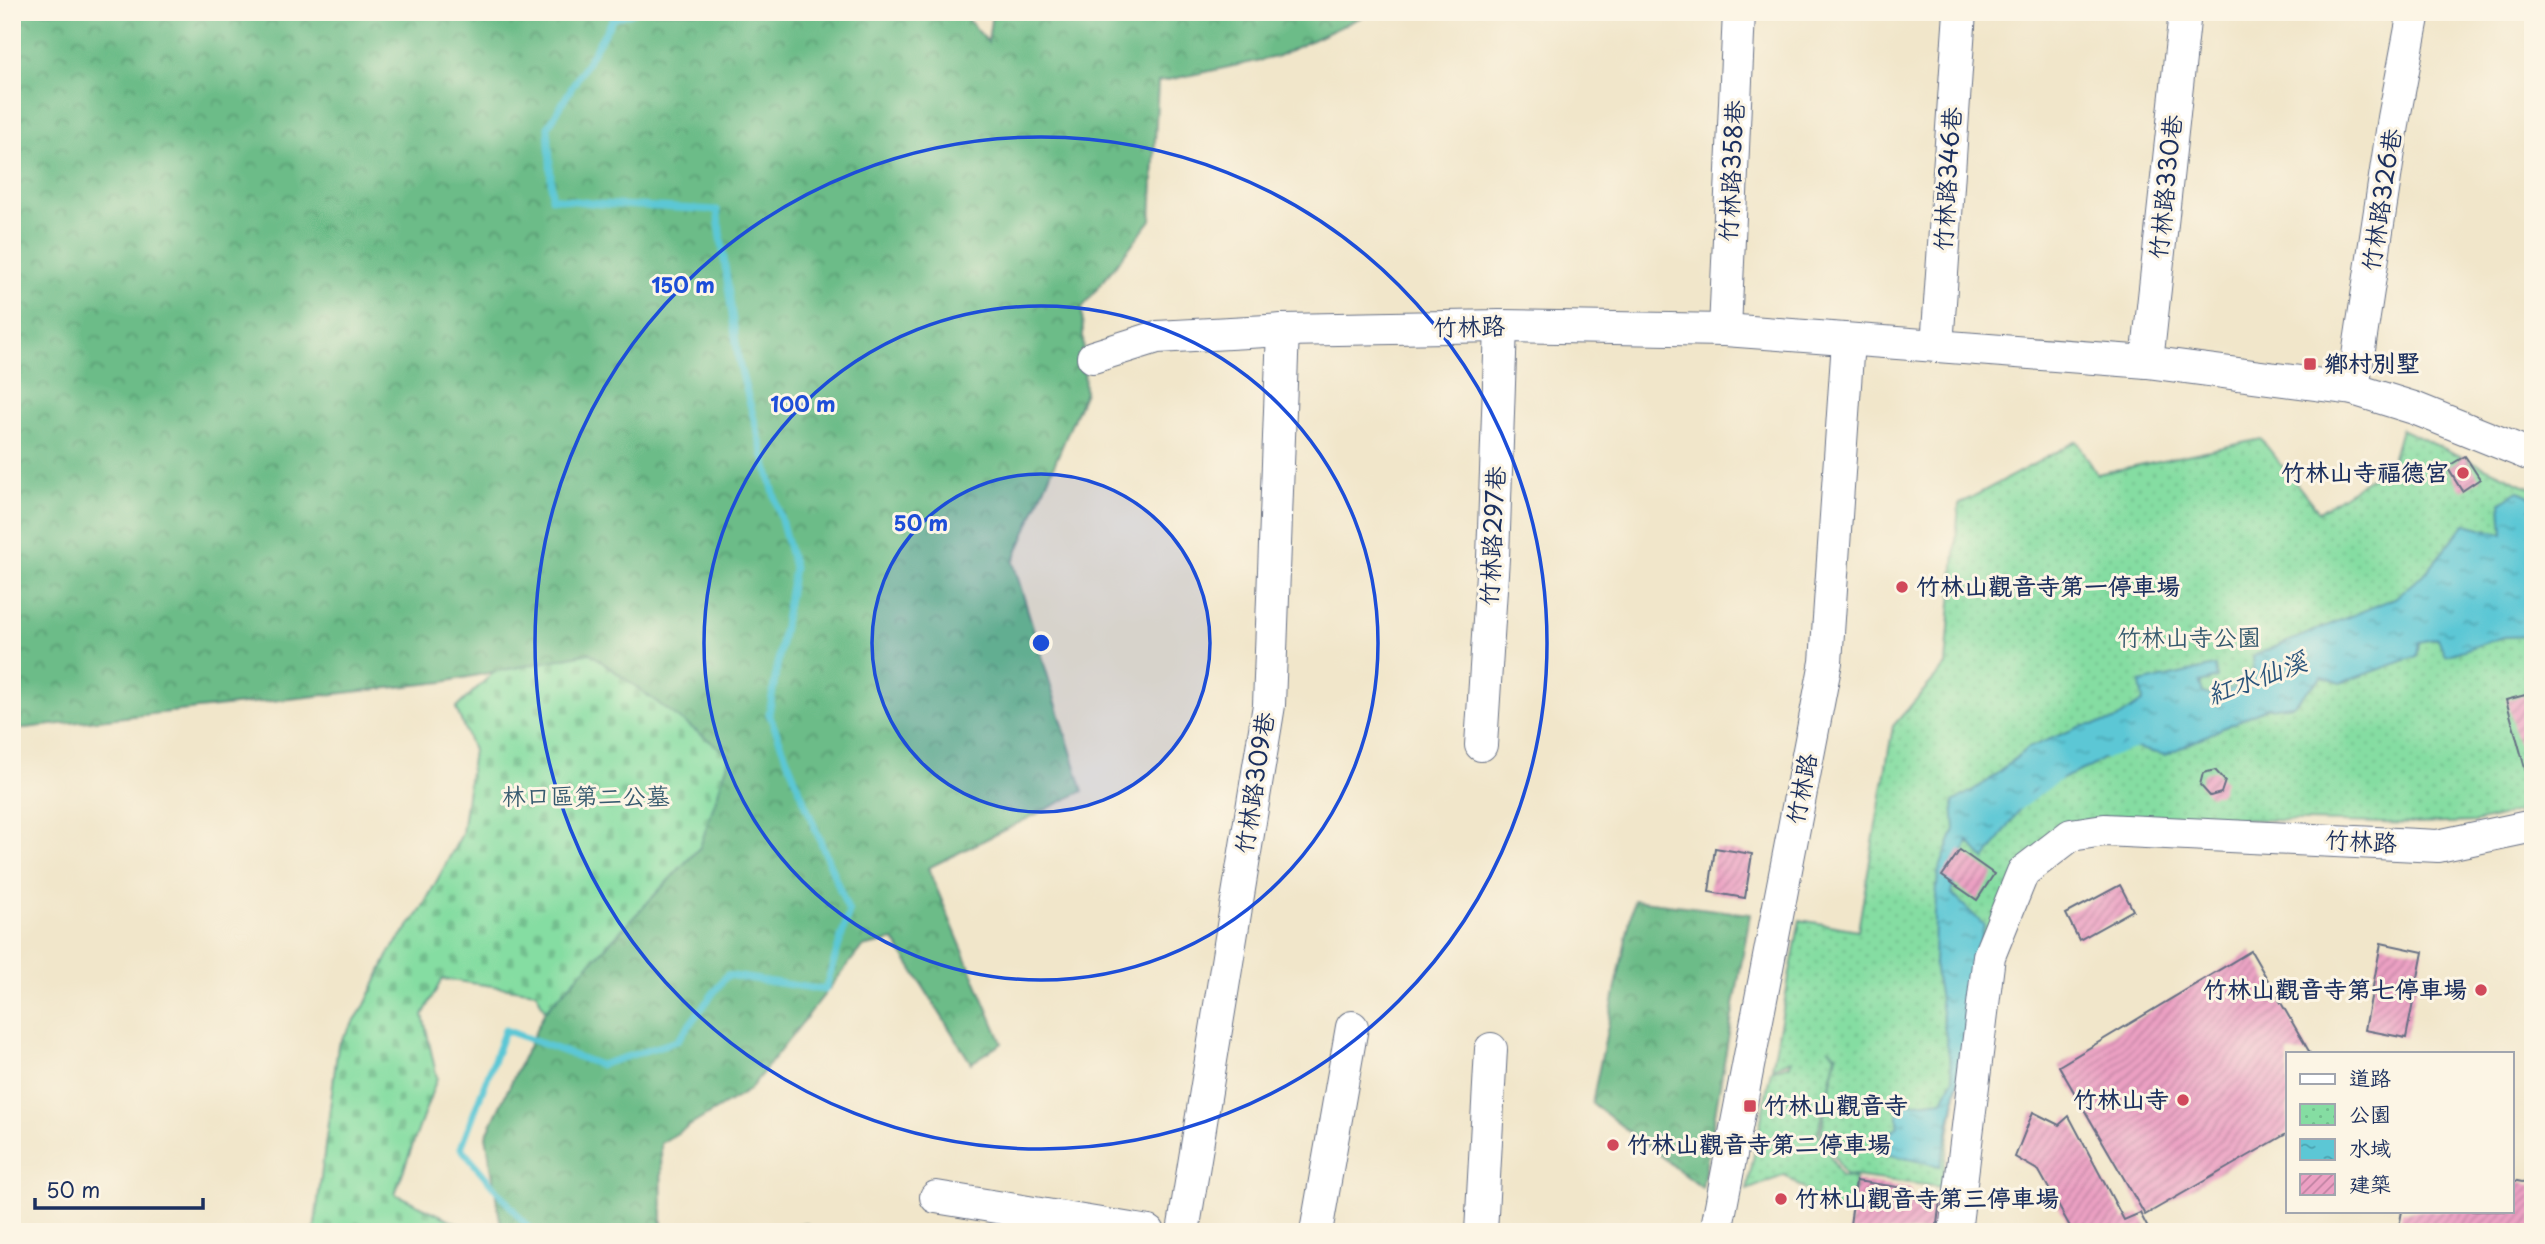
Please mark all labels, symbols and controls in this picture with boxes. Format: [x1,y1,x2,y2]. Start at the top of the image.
street label: 竹林路358巷 [1708,99,1752,243]
street label: 竹林路346巷 [1923,105,1969,252]
street label: 竹林路330巷 [2139,113,2189,261]
street label: 竹林路326巷 [2351,126,2409,274]
text: 150 m [651,268,715,300]
street label: 竹林路 [1433,306,1505,344]
place label: 鄉村別墅 [2324,344,2420,380]
marker: 鄉村別墅 [2302,356,2318,372]
text: 100 m [770,387,836,419]
place label: 竹林山寺福德宮 [2281,453,2449,489]
street label: 竹林路297巷 [1469,465,1513,607]
marker: 竹林山寺福德宮 [2455,465,2471,481]
text: 50 m [894,506,948,538]
place label: 竹林山觀音寺第一停車場 [1916,567,2180,603]
marker: 竹林山觀音寺第一停車場 [1894,579,1910,595]
park label: 竹林山寺公園 [2117,618,2261,654]
centre of rings [1029,631,1053,655]
water label: 紅水仙溪 [2201,640,2314,713]
street label: 竹林路309巷 [1224,709,1282,856]
street label: 竹林路 [1775,750,1825,827]
park label: 林口區第二公墓 [502,777,670,813]
street label: 竹林路 [2324,820,2398,860]
place label: 竹林山觀音寺第七停車場 [2203,970,2467,1006]
marker: 竹林山觀音寺第七停車場 [2473,982,2489,998]
legend [2286,1052,2514,1212]
text: 道路 [2349,1061,2391,1093]
place label: 竹林山寺 [2073,1080,2169,1116]
place label: 竹林山觀音寺 [1764,1086,1908,1122]
marker: 竹林山寺 [2175,1092,2191,1108]
text: 公園 [2349,1097,2391,1129]
marker: 竹林山觀音寺 [1742,1098,1758,1114]
place label: 竹林山觀音寺第二停車場 [1627,1125,1891,1161]
text: 水域 [2349,1131,2391,1163]
marker: 竹林山觀音寺第二停車場 [1605,1137,1621,1153]
scale bar [35,1167,203,1211]
text: 建築 [2349,1167,2391,1199]
text: 50 m [46,1173,100,1205]
place label: 竹林山觀音寺第三停車場 [1795,1179,2059,1215]
marker: 竹林山觀音寺第三停車場 [1773,1191,1789,1207]

